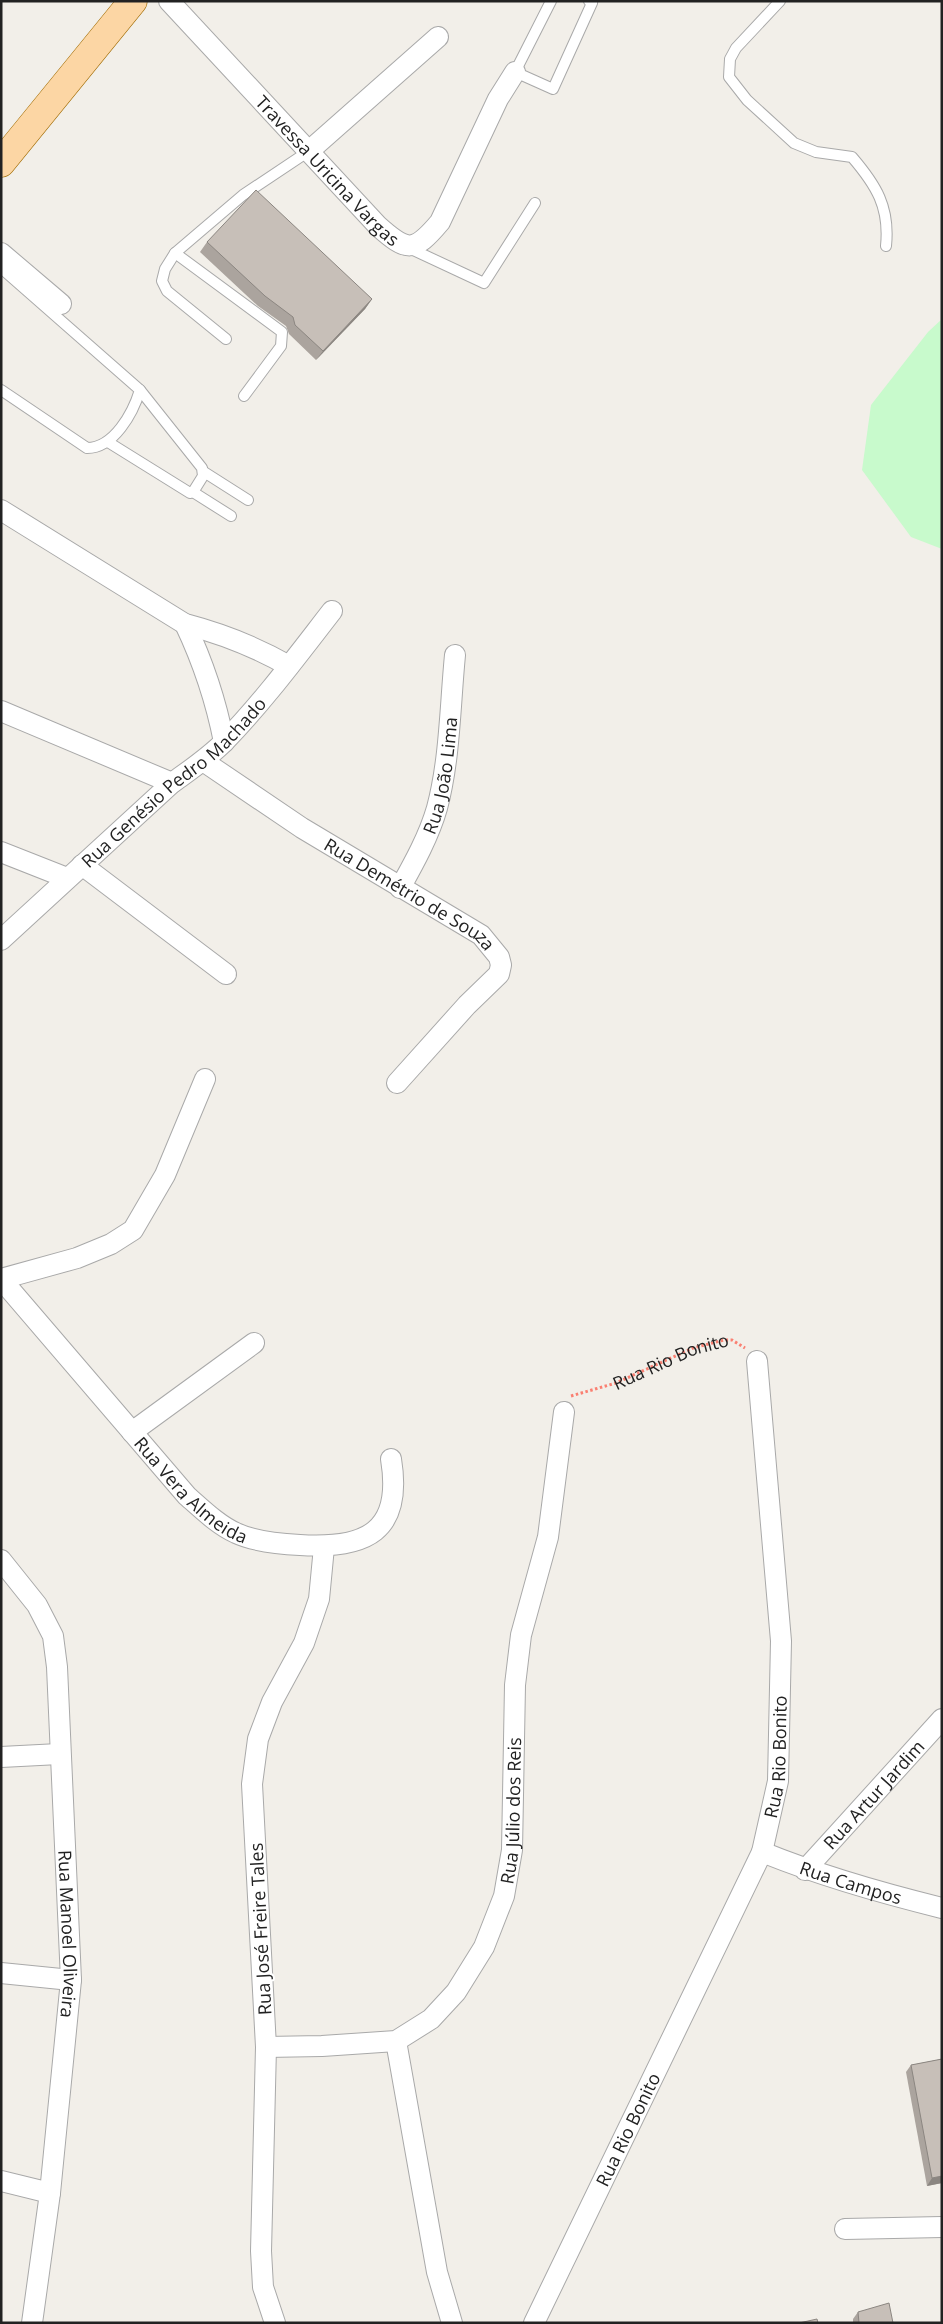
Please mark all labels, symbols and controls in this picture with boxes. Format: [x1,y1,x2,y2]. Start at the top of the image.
street label: Travessa Uricina Vargas [250,90,404,251]
street label: Rua Genésio Pedro Machado [76,692,271,873]
street label: Rua João Lima [417,716,462,838]
street label: Rua Demétrio de Souza [320,832,501,955]
street label: Rua Rio Bonito [609,1327,731,1395]
street label: Rua Vera Almeida [129,1431,251,1549]
street label: Rua Rio Bonito [758,1695,792,1820]
street label: Rua Artur Jardim [818,1735,929,1854]
street label: Rua Júlio dos Reis [494,1737,526,1886]
street label: Rua José Freire Tales [244,1842,276,2016]
street label: Rua Manoel Oliveira [53,1849,83,2019]
street label: Rua Campos [797,1855,904,1909]
street label: Rua Rio Bonito [590,2069,665,2190]

